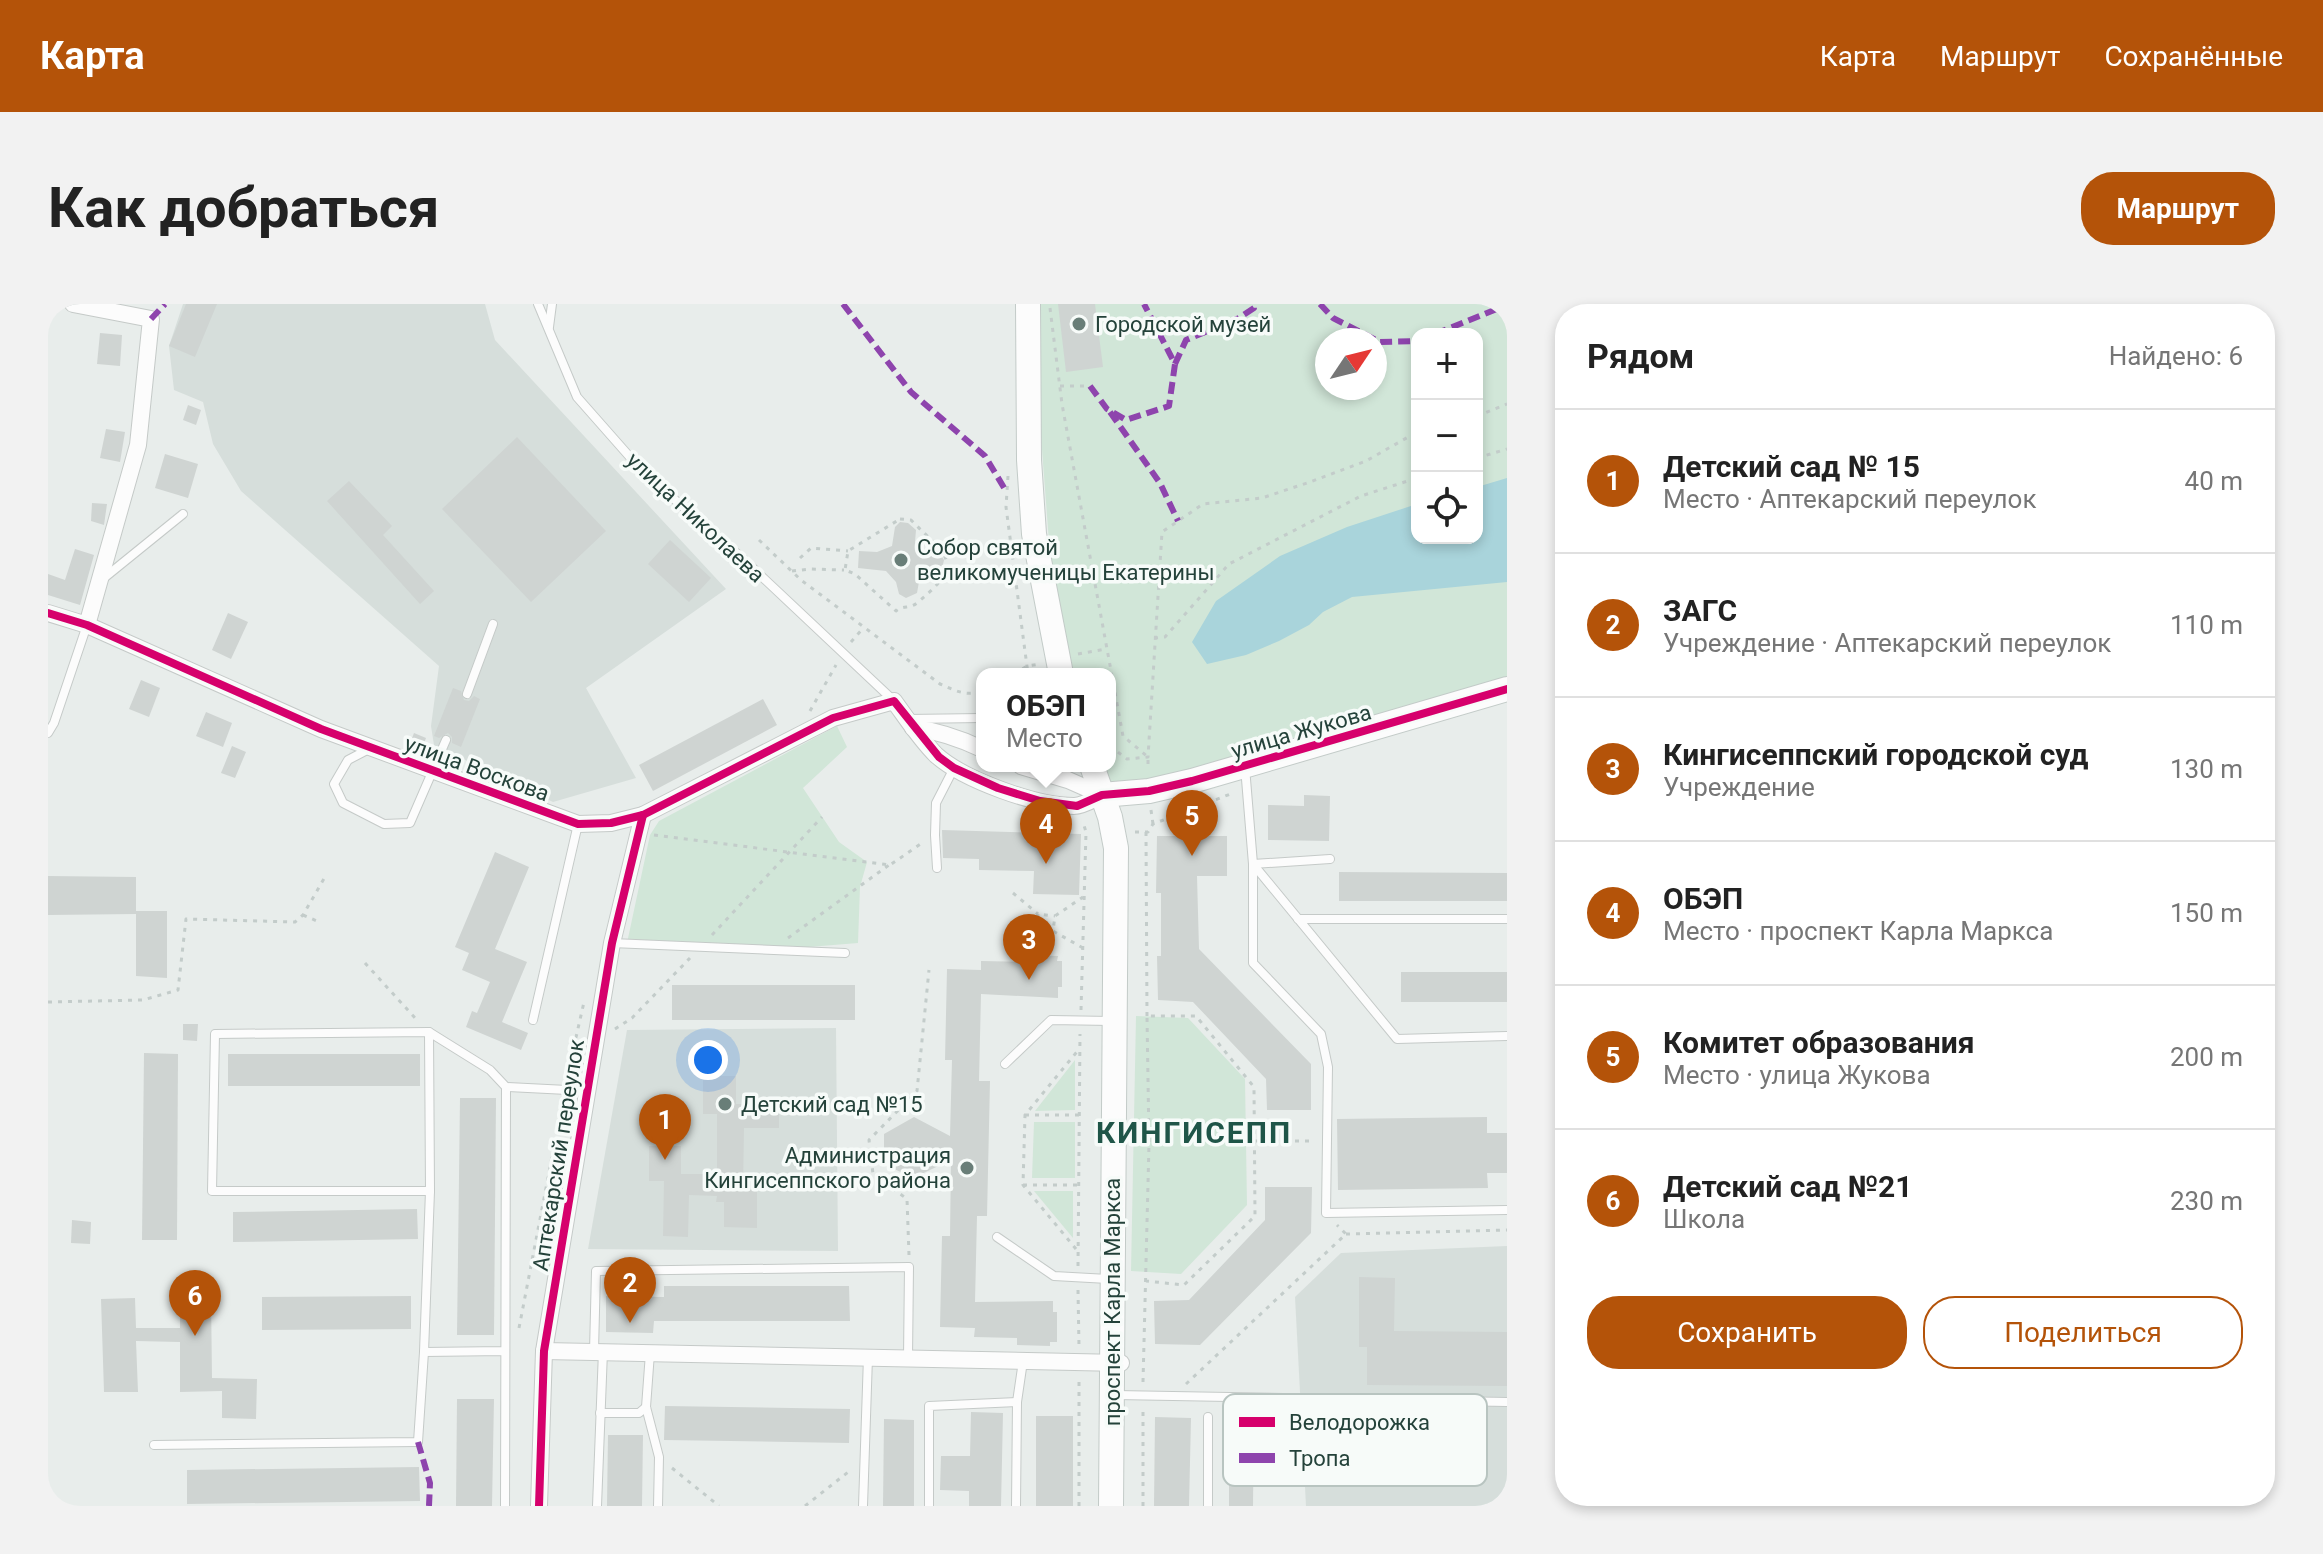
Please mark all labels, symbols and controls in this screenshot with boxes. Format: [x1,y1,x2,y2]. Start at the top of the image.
text: Карта [40,34,145,78]
text: Карта [1820,40,1896,73]
text: Маршрут [1940,40,2060,73]
text: Сохранённые [2104,40,2283,73]
button: Маршрут [2081,172,2275,245]
text: Как добраться [48,175,439,241]
place label: Городской музей [1095,312,1271,337]
marker: Городской музей [1070,315,1088,333]
north arrow [1315,328,1387,400]
map controls [1411,328,1483,544]
button: + [1411,328,1483,400]
text: Рядом [1587,336,1694,376]
text: Найдено: 6 [2109,341,2243,371]
button: − [1411,400,1483,472]
street label: улица Николаева [622,447,770,588]
text: Детский сад № 15 [1663,449,1920,484]
text: 1 [1606,466,1620,496]
text: 40 m [2185,466,2243,496]
button: locate [1411,472,1483,544]
text: Место · Аптекарский переулок [1663,484,2036,514]
place label: Собор святой великомученицы Екатерины [917,535,1215,585]
marker: Собор святой великомученицы Екатерины [892,551,910,569]
text: ЗАГС [1663,593,1737,628]
text: 2 [1606,610,1620,640]
text: 110 m [2170,610,2243,640]
text: Учреждение · Аптекарский переулок [1663,628,2111,658]
popup [976,668,1116,772]
text: ОБЭП [1006,688,1086,723]
street label: улица Жукова [1228,700,1374,763]
text: Место [1006,723,1083,753]
street label: улица Воскова [401,731,553,806]
text: Кингисеппский городской суд [1663,737,2089,772]
text: 3 [1606,754,1620,784]
text: 130 m [2170,754,2243,784]
text: Учреждение [1663,772,1815,802]
pin: 5 [1166,790,1218,856]
pin: 4 [1020,798,1072,864]
text: ОБЭП [1663,881,1743,916]
text: 4 [1606,898,1620,928]
text: 150 m [2170,898,2243,928]
pin: 3 [1003,914,1055,980]
text: Место · проспект Карла Маркса [1663,916,2053,946]
text: Комитет образования [1663,1025,1975,1060]
street label: Аптекарский переулок [528,1037,589,1273]
your location [688,1040,728,1080]
text: 5 [1606,1042,1620,1072]
text: 200 m [2170,1042,2243,1072]
text: Место · улица Жукова [1663,1060,1931,1090]
place label: Детский сад №15 [741,1092,923,1117]
pin: 1 [639,1094,691,1160]
marker: Детский сад №15 [716,1095,734,1113]
district label: КИНГИСЕПП [1096,1115,1292,1150]
place label: Администрация Кингисеппского района [704,1143,951,1193]
marker: Администрация Кингисеппского района [958,1159,976,1177]
text: Детский сад №21 [1663,1169,1913,1204]
street label: проспект Карла Маркса [1100,1178,1125,1426]
text: 6 [1606,1186,1620,1216]
text: 230 m [2170,1186,2243,1216]
text: Школа [1663,1204,1745,1234]
pin: 2 [604,1257,656,1323]
pin: 6 [169,1270,221,1336]
button: Сохранить [1587,1296,1907,1369]
button: Поделиться [1923,1296,2243,1369]
legend [1223,1394,1487,1486]
text: Велодорожка [1289,1410,1430,1435]
text: Тропа [1289,1446,1351,1471]

